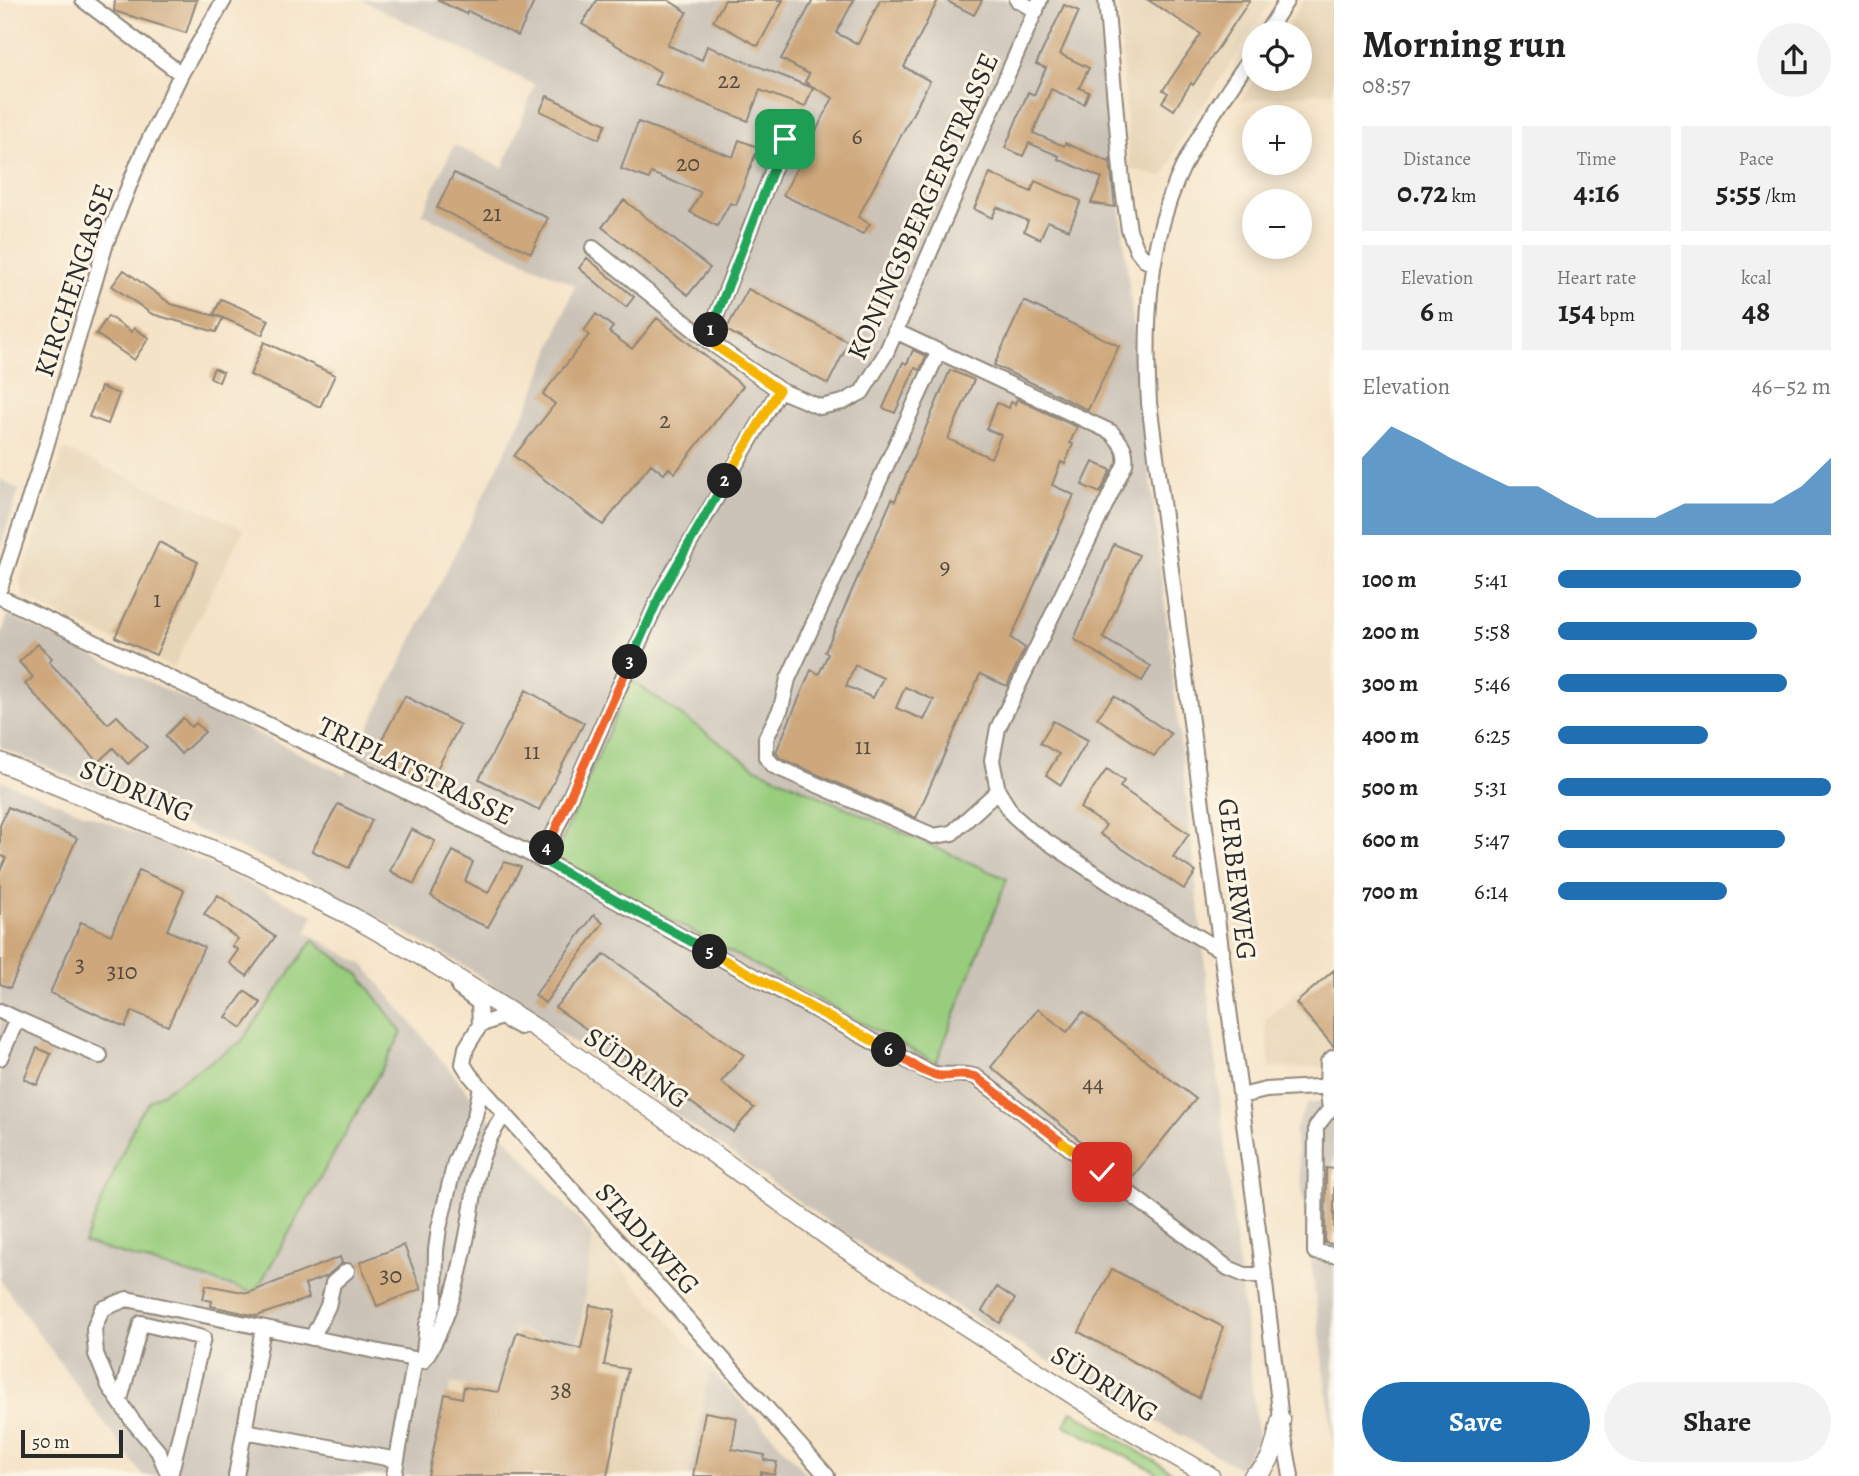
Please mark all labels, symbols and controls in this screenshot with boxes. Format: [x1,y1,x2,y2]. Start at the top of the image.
text: Morning run [1362,18,1566,70]
map controls [1242,21,1312,259]
button: locate [1242,21,1312,91]
button: share [1757,23,1831,97]
street label: KONINGSBERGERSTRASSE [838,47,1008,366]
house number: 22 [718,64,740,96]
text: 08:57 [1362,70,1410,101]
button: + [1242,105,1312,175]
pin [755,109,815,169]
icon: arrive [766,120,804,158]
house number: 6 [851,120,863,152]
text: Distance [1403,146,1471,172]
text: Time [1577,146,1616,172]
text: Pace [1739,146,1774,172]
house number: 20 [676,147,700,179]
text: 0.72 [1397,172,1448,212]
text: 4:16 [1573,172,1619,212]
text: 5:55 [1716,172,1761,212]
street label: KIRCHENGASSE [25,179,123,382]
text: km [1448,183,1477,209]
text: /km [1761,183,1797,209]
button: − [1242,189,1312,259]
house number: 21 [482,197,502,229]
text: Elevation [1400,265,1473,291]
text: Heart rate [1557,265,1636,291]
text: kcal [1741,265,1771,291]
text: 6 [1420,291,1434,331]
text: 154 [1558,291,1596,331]
text: 48 [1742,291,1770,331]
text: m [1434,302,1454,328]
text: bpm [1596,302,1635,328]
pin: 1 [694,312,728,348]
text: 1 [707,316,714,342]
text: Elevation [1362,371,1450,402]
text: 46–52 m [1751,371,1831,402]
house number: 2 [659,404,671,436]
pin: 2 [708,463,742,498]
text: 2 [720,467,729,493]
house number: 9 [940,550,950,582]
text: 100 m [1362,564,1417,595]
text: 5:41 [1474,564,1508,595]
house number: 1 [153,583,161,615]
text: 200 m [1362,616,1420,647]
text: 5:58 [1474,616,1510,647]
pin: 3 [612,644,648,680]
text: 3 [625,648,634,674]
text: 300 m [1362,668,1418,699]
text: 5:46 [1474,668,1510,699]
street label: TRIPLATSTRASSE [311,707,520,835]
text: 400 m [1362,720,1419,751]
text: 6:25 [1474,720,1511,751]
house number: 11 [855,730,871,762]
house number: 11 [524,735,540,767]
street label: SÜDRING [74,750,199,832]
text: 500 m [1362,772,1418,803]
text: 5:31 [1474,772,1507,803]
street label: GERBERWEG [1208,796,1266,962]
text: 600 m [1362,824,1419,855]
text: 5:47 [1474,824,1509,855]
pin: 4 [530,830,564,866]
text: 4 [542,834,551,860]
text: 700 m [1362,876,1418,907]
text: 6:14 [1474,876,1508,907]
pin: 5 [692,934,728,970]
text: 5 [705,938,714,964]
house number: 3 [75,948,85,980]
house number: 310 [107,955,137,987]
street label: SÜDRING [577,1018,696,1118]
pin: 6 [872,1032,906,1068]
text: 6 [884,1036,893,1062]
house number: 44 [1082,1067,1104,1099]
pin [1072,1142,1132,1202]
icon: check [1083,1153,1121,1191]
street label: STADLWEG [587,1174,708,1303]
house number: 30 [380,1259,402,1291]
street label: SÜDRING [1044,1336,1165,1432]
house number: 38 [550,1374,572,1406]
button: Save [1362,1382,1590,1462]
button: Share [1604,1382,1831,1462]
scale bar [21,1427,122,1459]
text: 50 m [32,1429,70,1455]

